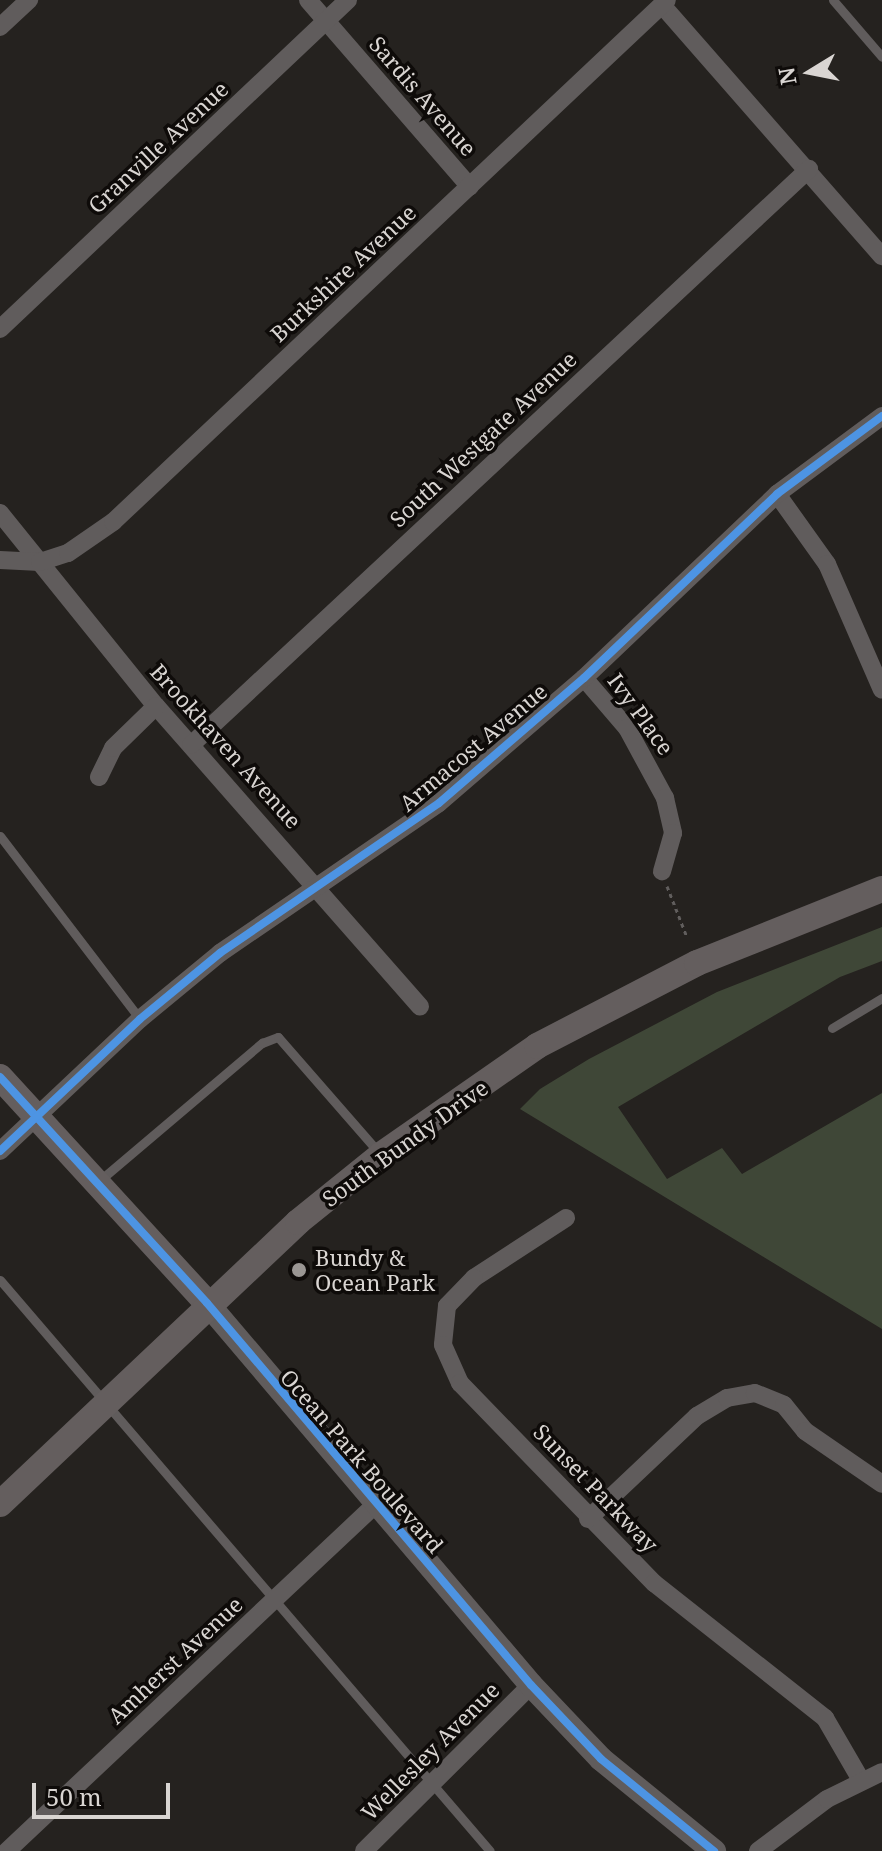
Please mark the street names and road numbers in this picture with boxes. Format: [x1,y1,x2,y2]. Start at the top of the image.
street label: Sardis Avenue [364,31,482,161]
street label: Granville Avenue [83,75,233,219]
street label: Burkshire Avenue [265,199,421,347]
street label: South Westgate Avenue [384,346,582,532]
street label: Brookhaven Avenue [145,658,307,834]
street label: Ivy Place [603,668,679,760]
street label: Armacost Avenue [394,678,552,816]
street label: South Bundy Drive [317,1074,493,1212]
street label: Ocean Park Boulevard [275,1364,449,1558]
street label: Sunset Parkway [528,1419,664,1557]
street label: Amherst Avenue [102,1591,248,1729]
street label: Wellesley Avenue [356,1677,504,1825]

